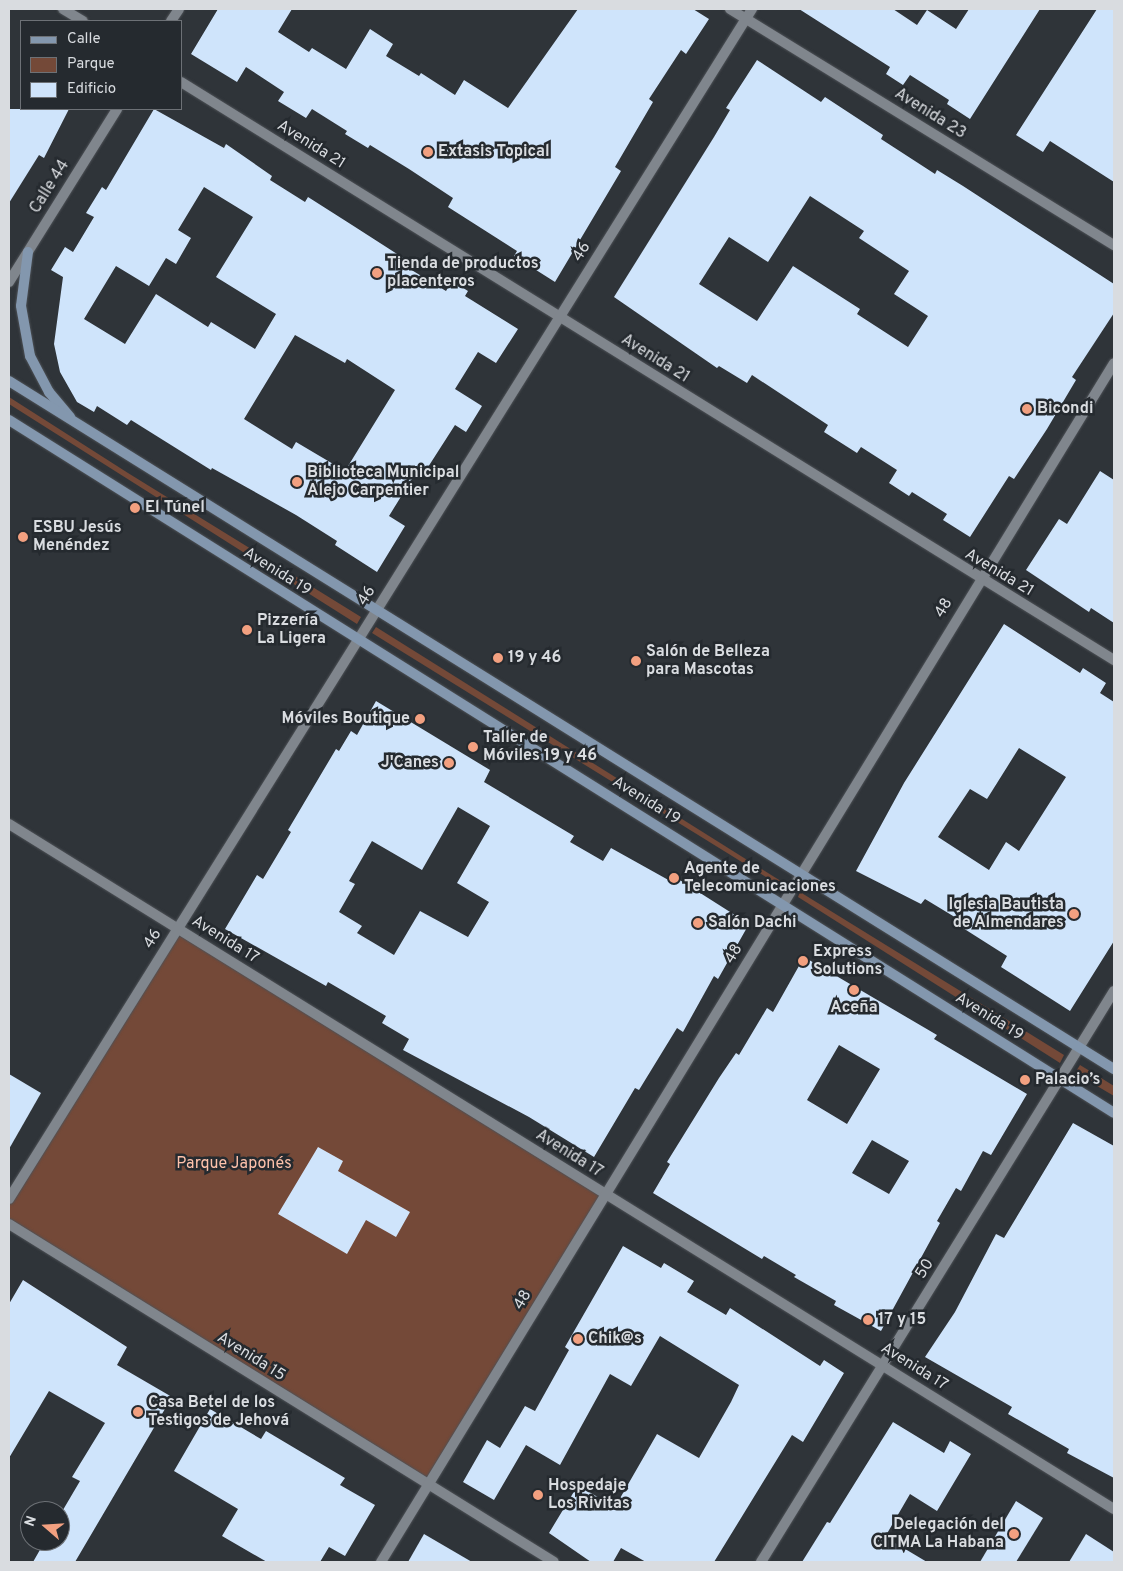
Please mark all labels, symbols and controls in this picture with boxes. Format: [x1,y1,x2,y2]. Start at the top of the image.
legend [20,20,182,110]
text: Calle [67,30,101,49]
text: Parque [67,55,115,74]
text: Edificio [67,80,116,99]
street label: Avenida 23 [891,85,969,143]
street label: Avenida 21 [273,116,349,174]
place label: Extasis Topical [438,142,550,162]
marker: Extasis Topical [422,146,434,158]
street label: Calle 44 [26,157,74,217]
street label: 46 [569,239,595,265]
place label: Tienda de productos placenteros [387,254,539,292]
marker: Tienda de productos placenteros [371,267,383,279]
street label: Avenida 21 [617,330,693,388]
place label: Bicondi [1037,399,1093,419]
marker: Bicondi [1021,403,1033,415]
place label: Biblioteca Municipal Alejo Carpentier [307,463,459,501]
marker: Biblioteca Municipal Alejo Carpentier [291,476,303,488]
place label: El Túnel [145,498,205,518]
marker: El Túnel [129,502,141,514]
place label: ESBU Jesús Menéndez [33,518,122,556]
marker: ESBU Jesús Menéndez [17,531,29,543]
street label: Avenida 19 [239,544,315,600]
street label: Avenida 21 [961,545,1037,601]
street label: 46 [354,583,380,609]
street label: 48 [931,595,957,621]
place label: Pizzería La Ligera [257,611,326,649]
marker: Pizzería La Ligera [241,624,253,636]
place label: Salón de Belleza para Mascotas [646,642,770,680]
place label: 19 y 46 [508,648,561,668]
marker: 19 y 46 [492,652,504,664]
marker: Salón de Belleza para Mascotas [630,655,642,667]
place label: Móviles Boutique [282,709,410,729]
marker: Móviles Boutique [414,713,426,725]
place label: Taller de Móviles 19 y 46 [483,728,597,766]
marker: Taller de Móviles 19 y 46 [467,741,479,753]
place label: J'Canes [381,753,439,773]
marker: J'Canes [443,757,455,769]
street label: Avenida 19 [608,773,684,829]
place label: Agente de Telecomunicaciones [684,859,836,897]
marker: Agente de Telecomunicaciones [668,872,680,884]
place label: Iglesia Bautista de Almendares [949,895,1064,933]
marker: Iglesia Bautista de Almendares [1068,908,1080,920]
street label: Avenida 17 [188,912,262,968]
place label: Salón Dachi [708,913,797,933]
marker: Salón Dachi [692,917,704,929]
street label: 46 [140,926,166,952]
street label: 48 [721,941,747,967]
place label: Express Solutions [813,942,882,980]
marker: Express Solutions [797,955,809,967]
marker: Aceña [848,984,860,996]
street label: Avenida 19 [951,989,1027,1045]
place label: Aceña [830,998,878,1018]
place label: Palacio’s [1035,1070,1101,1090]
marker: Palacio’s [1019,1074,1031,1086]
street label: Avenida 17 [532,1126,606,1182]
park label: Parque Japonés [176,1154,292,1174]
street label: 50 [912,1255,938,1283]
street label: 48 [510,1287,536,1313]
place label: 17 y 15 [878,1310,926,1330]
marker: 17 y 15 [862,1314,874,1326]
street label: Avenida 15 [213,1328,289,1386]
place label: Chik@s [588,1329,642,1349]
marker: Chik@s [572,1333,584,1345]
street label: Avenida 17 [877,1339,951,1395]
place label: Casa Betel de los Testigos de Jehová [148,1393,289,1431]
marker: Casa Betel de los Testigos de Jehová [132,1406,144,1418]
place label: Hospedaje Los Rivitas [548,1476,630,1514]
marker: Hospedaje Los Rivitas [532,1489,544,1501]
north arrow [20,1501,70,1551]
text: N [22,1514,41,1529]
place label: Delegación del CITMA La Habana [872,1515,1004,1553]
marker: Delegación del CITMA La Habana [1008,1528,1020,1540]

